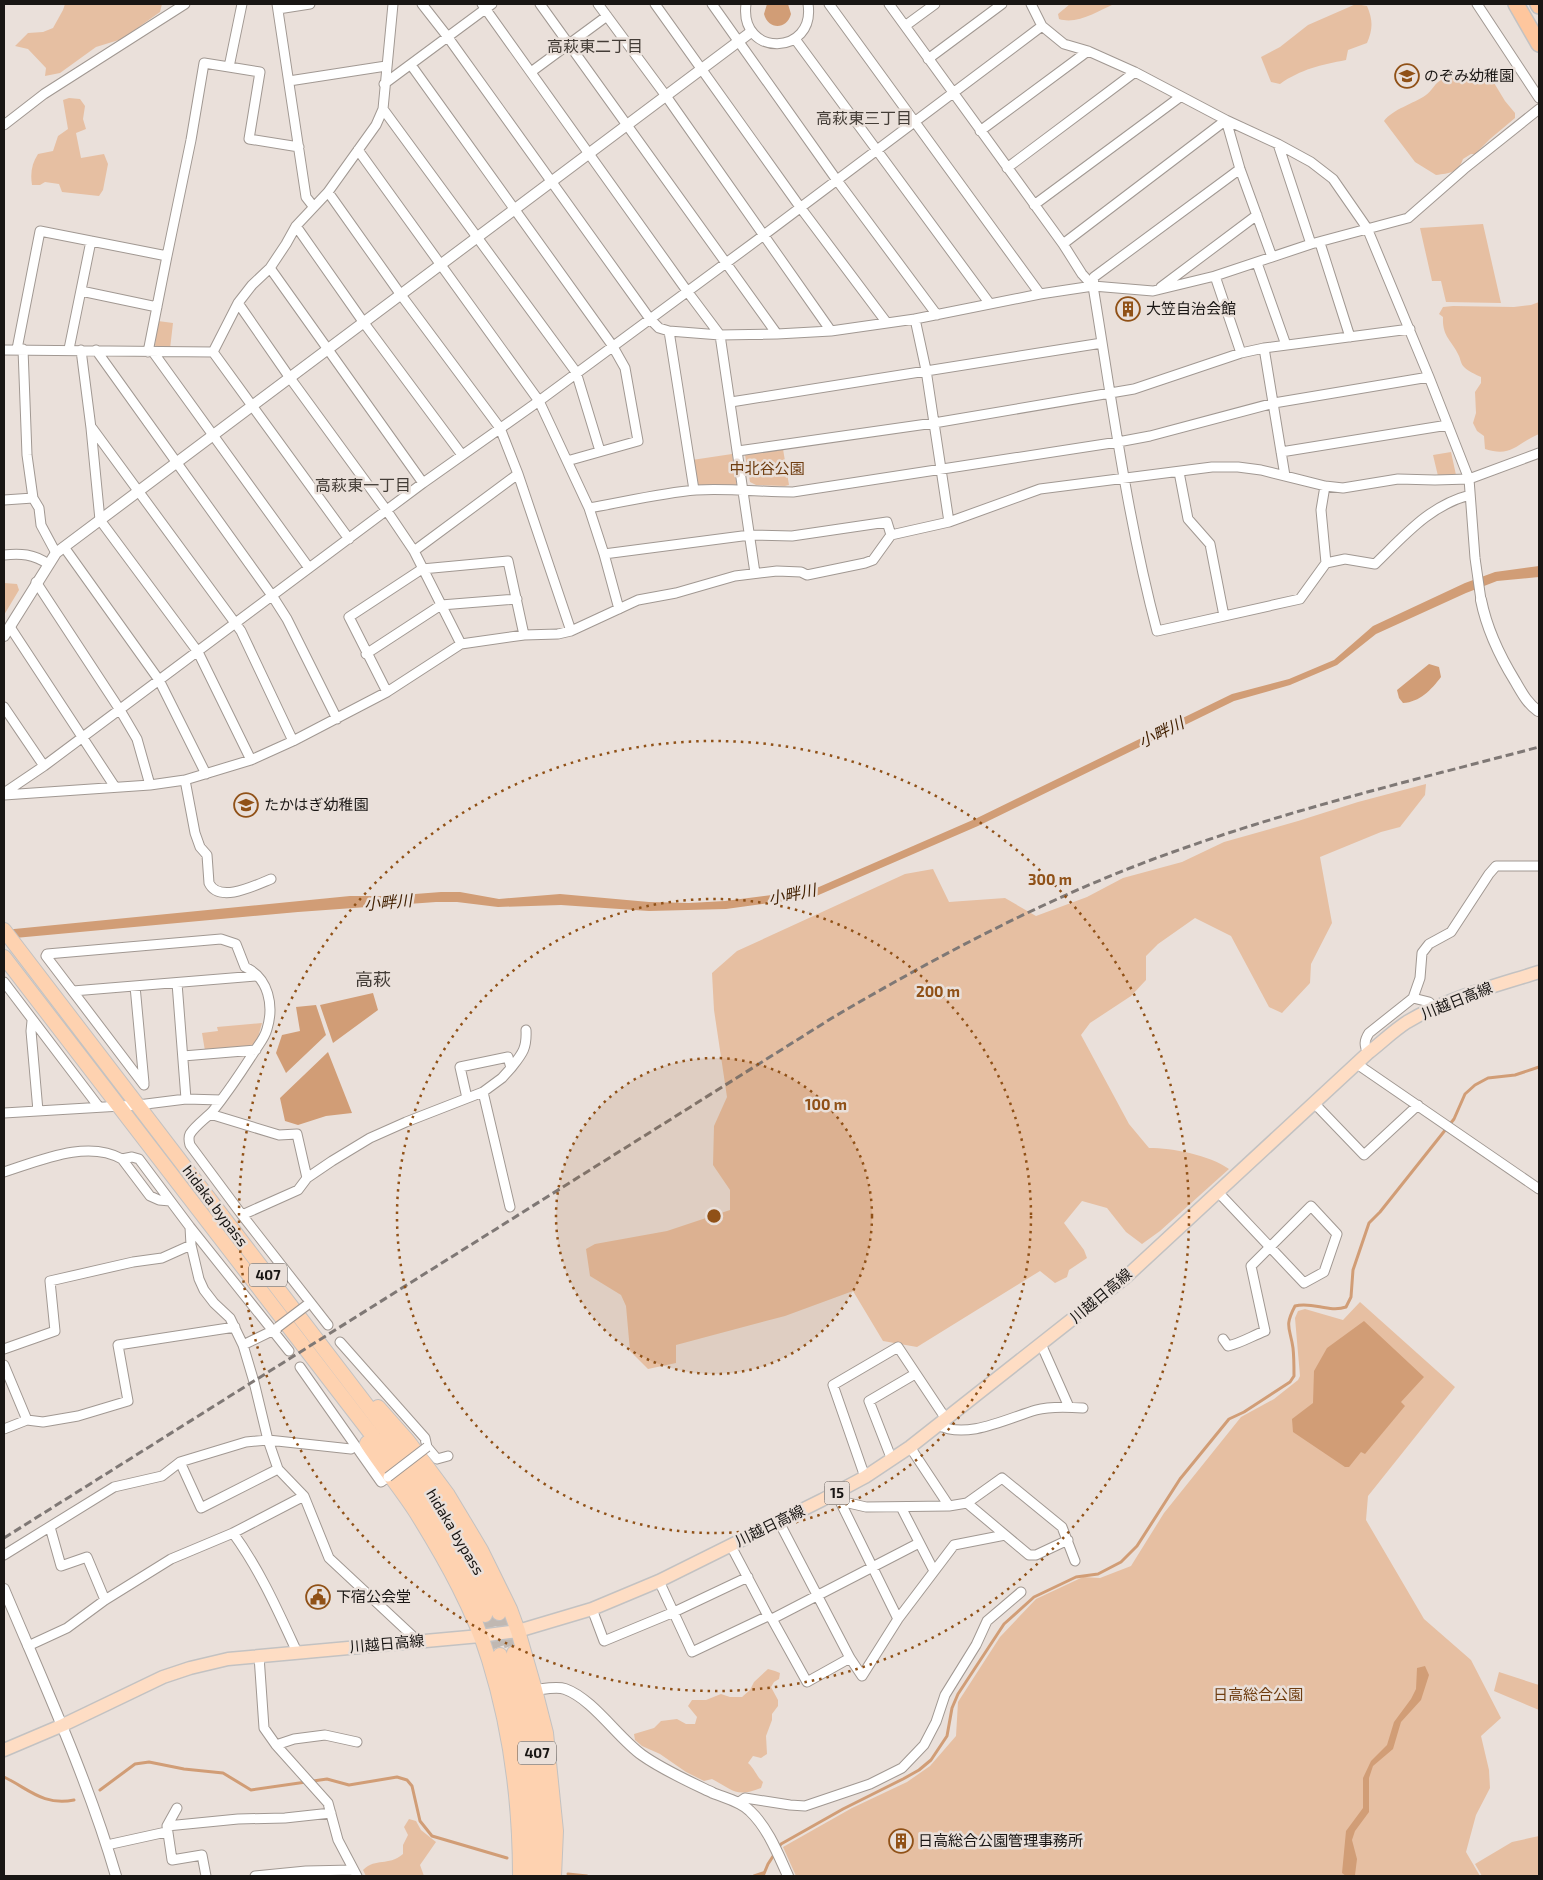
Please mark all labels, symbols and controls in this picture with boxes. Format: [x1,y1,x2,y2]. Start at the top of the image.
district label: 高萩東二丁目 [547,36,643,55]
school or university icon: のぞみ幼稚園 [1394,63,1420,89]
place label: のぞみ幼稚園 [1424,66,1514,84]
district label: 高萩東三丁目 [816,108,912,127]
building icon: 大笠自治会館 [1115,296,1141,322]
place label: 大笠自治会館 [1146,299,1236,317]
park label: 中北谷公園 [729,459,805,477]
district label: 高萩東一丁目 [315,475,411,494]
water label: 小畔川 [1135,712,1188,751]
school or university icon: たかはぎ幼稚園 [233,792,259,818]
place label: たかはぎ幼稚園 [264,795,368,813]
text: 300 m [1028,870,1072,888]
water label: 小畔川 [767,879,819,907]
water label: 小畔川 [363,890,415,913]
district label: 高萩 [355,968,391,990]
street label: 川越日高線 [1418,978,1495,1022]
text: 200 m [916,982,960,1000]
text: 100 m [805,1095,847,1113]
street label: hidaka bypass [179,1161,252,1250]
centre of rings [705,1207,723,1225]
road number: 407 [249,1264,287,1286]
street label: 川越日高線 [1066,1264,1135,1326]
road number: 15 [824,1482,850,1505]
street label: hidaka bypass [423,1485,489,1578]
street label: 川越日高線 [732,1501,807,1550]
public building icon: 下宿公会堂 [305,1584,331,1610]
place label: 下宿公会堂 [336,1587,411,1605]
street label: 川越日高線 [349,1631,425,1655]
park label: 日高総合公園 [1213,1685,1303,1703]
road number: 407 [518,1742,556,1765]
building icon: 日高総合公園管理事務所 [888,1828,914,1854]
place label: 日高総合公園管理事務所 [918,1831,1083,1849]

